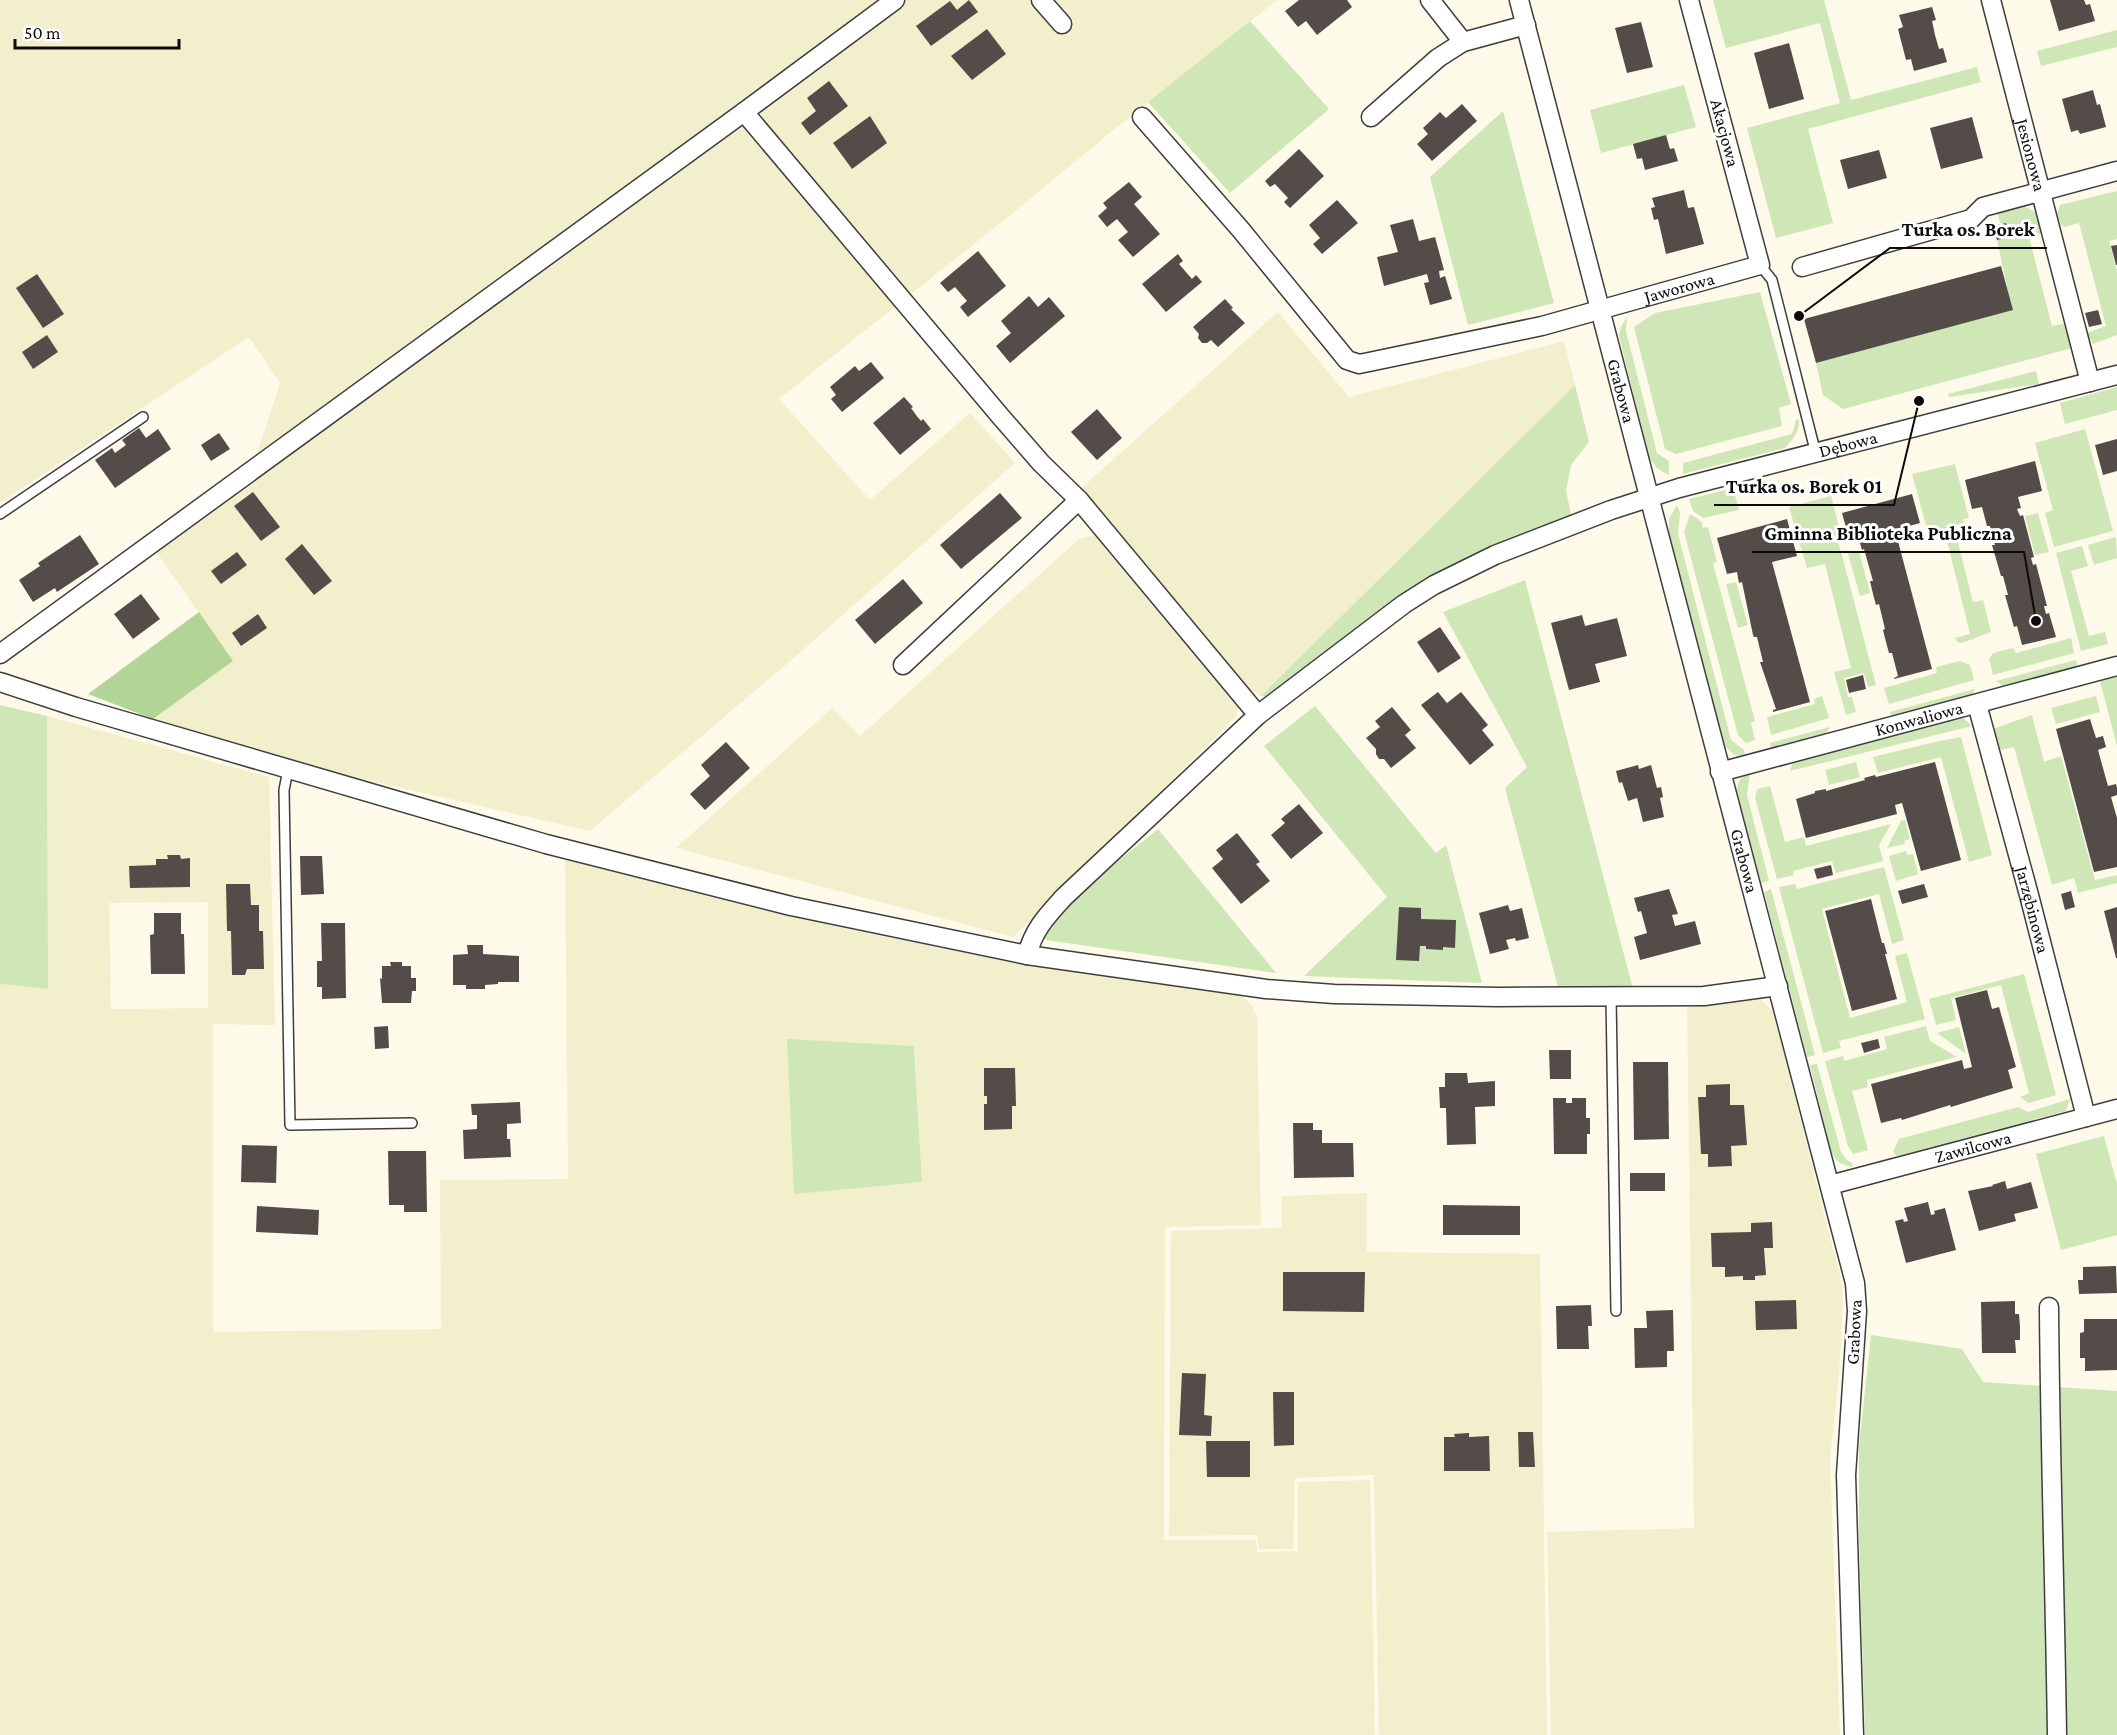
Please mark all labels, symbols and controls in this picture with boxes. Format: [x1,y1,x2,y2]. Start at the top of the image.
scale bar [15,12,178,50]
text: 50 m [24,23,61,43]
street label: Akacjowa [1705,97,1744,169]
street label: Jesionowa [2012,115,2050,193]
callout: Turka os. Borek [1890,210,2047,248]
text: Turka os. Borek [1901,218,2036,240]
street label: Jaworowa [1640,268,1717,307]
street label: Grabowa [1603,357,1639,425]
street label: Dębowa [1817,427,1879,461]
callout: Turka os. Borek 01 [1714,467,1894,505]
text: Turka os. Borek 01 [1726,475,1883,497]
callout: Gminna Biblioteka Publiczna [1752,514,2024,552]
text: Gminna Biblioteka Publiczna [1764,522,2012,544]
street label: Konwaliowa [1873,698,1965,740]
street label: Grabowa [1727,827,1762,895]
street label: Jarzębinowa [2011,862,2054,955]
street label: Zawilcowa [1933,1127,2013,1167]
street label: Grabowa [1842,1299,1866,1365]

